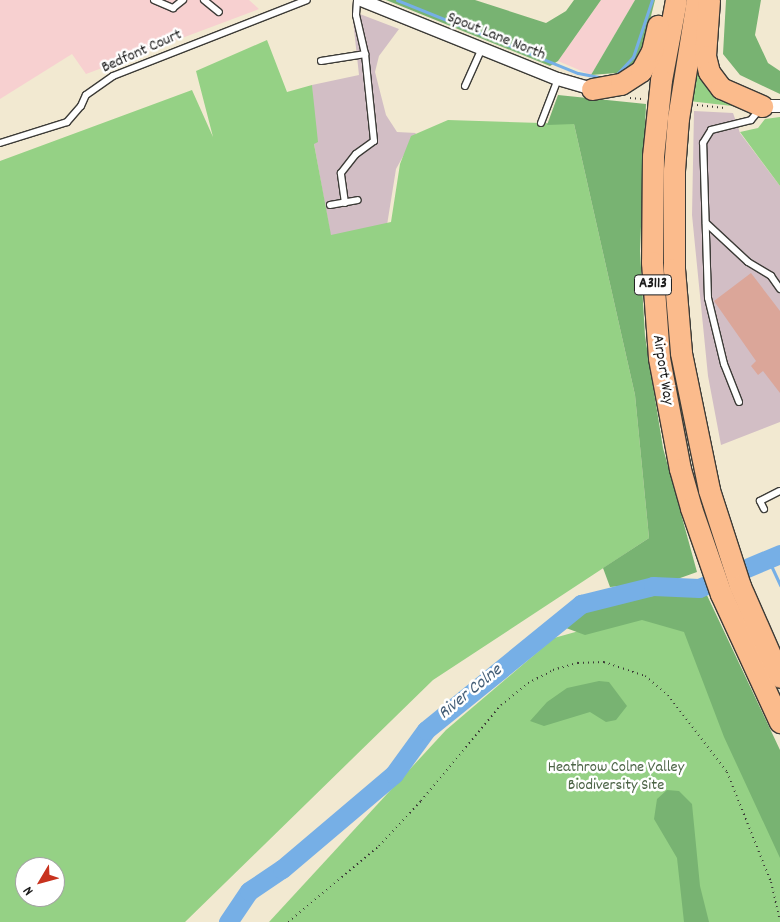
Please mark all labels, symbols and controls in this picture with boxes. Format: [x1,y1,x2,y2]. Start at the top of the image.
street label: Spout Lane North [444,9,548,65]
street label: Bedfont Court [99,26,185,78]
road number: A3113 [633,272,673,298]
street label: Airport Way [647,334,677,406]
water label: River Colne [435,661,507,725]
park label: Heathrow Colne Valley Biodiversity Site [548,758,684,796]
north arrow [15,857,65,907]
text: N [19,882,39,899]

